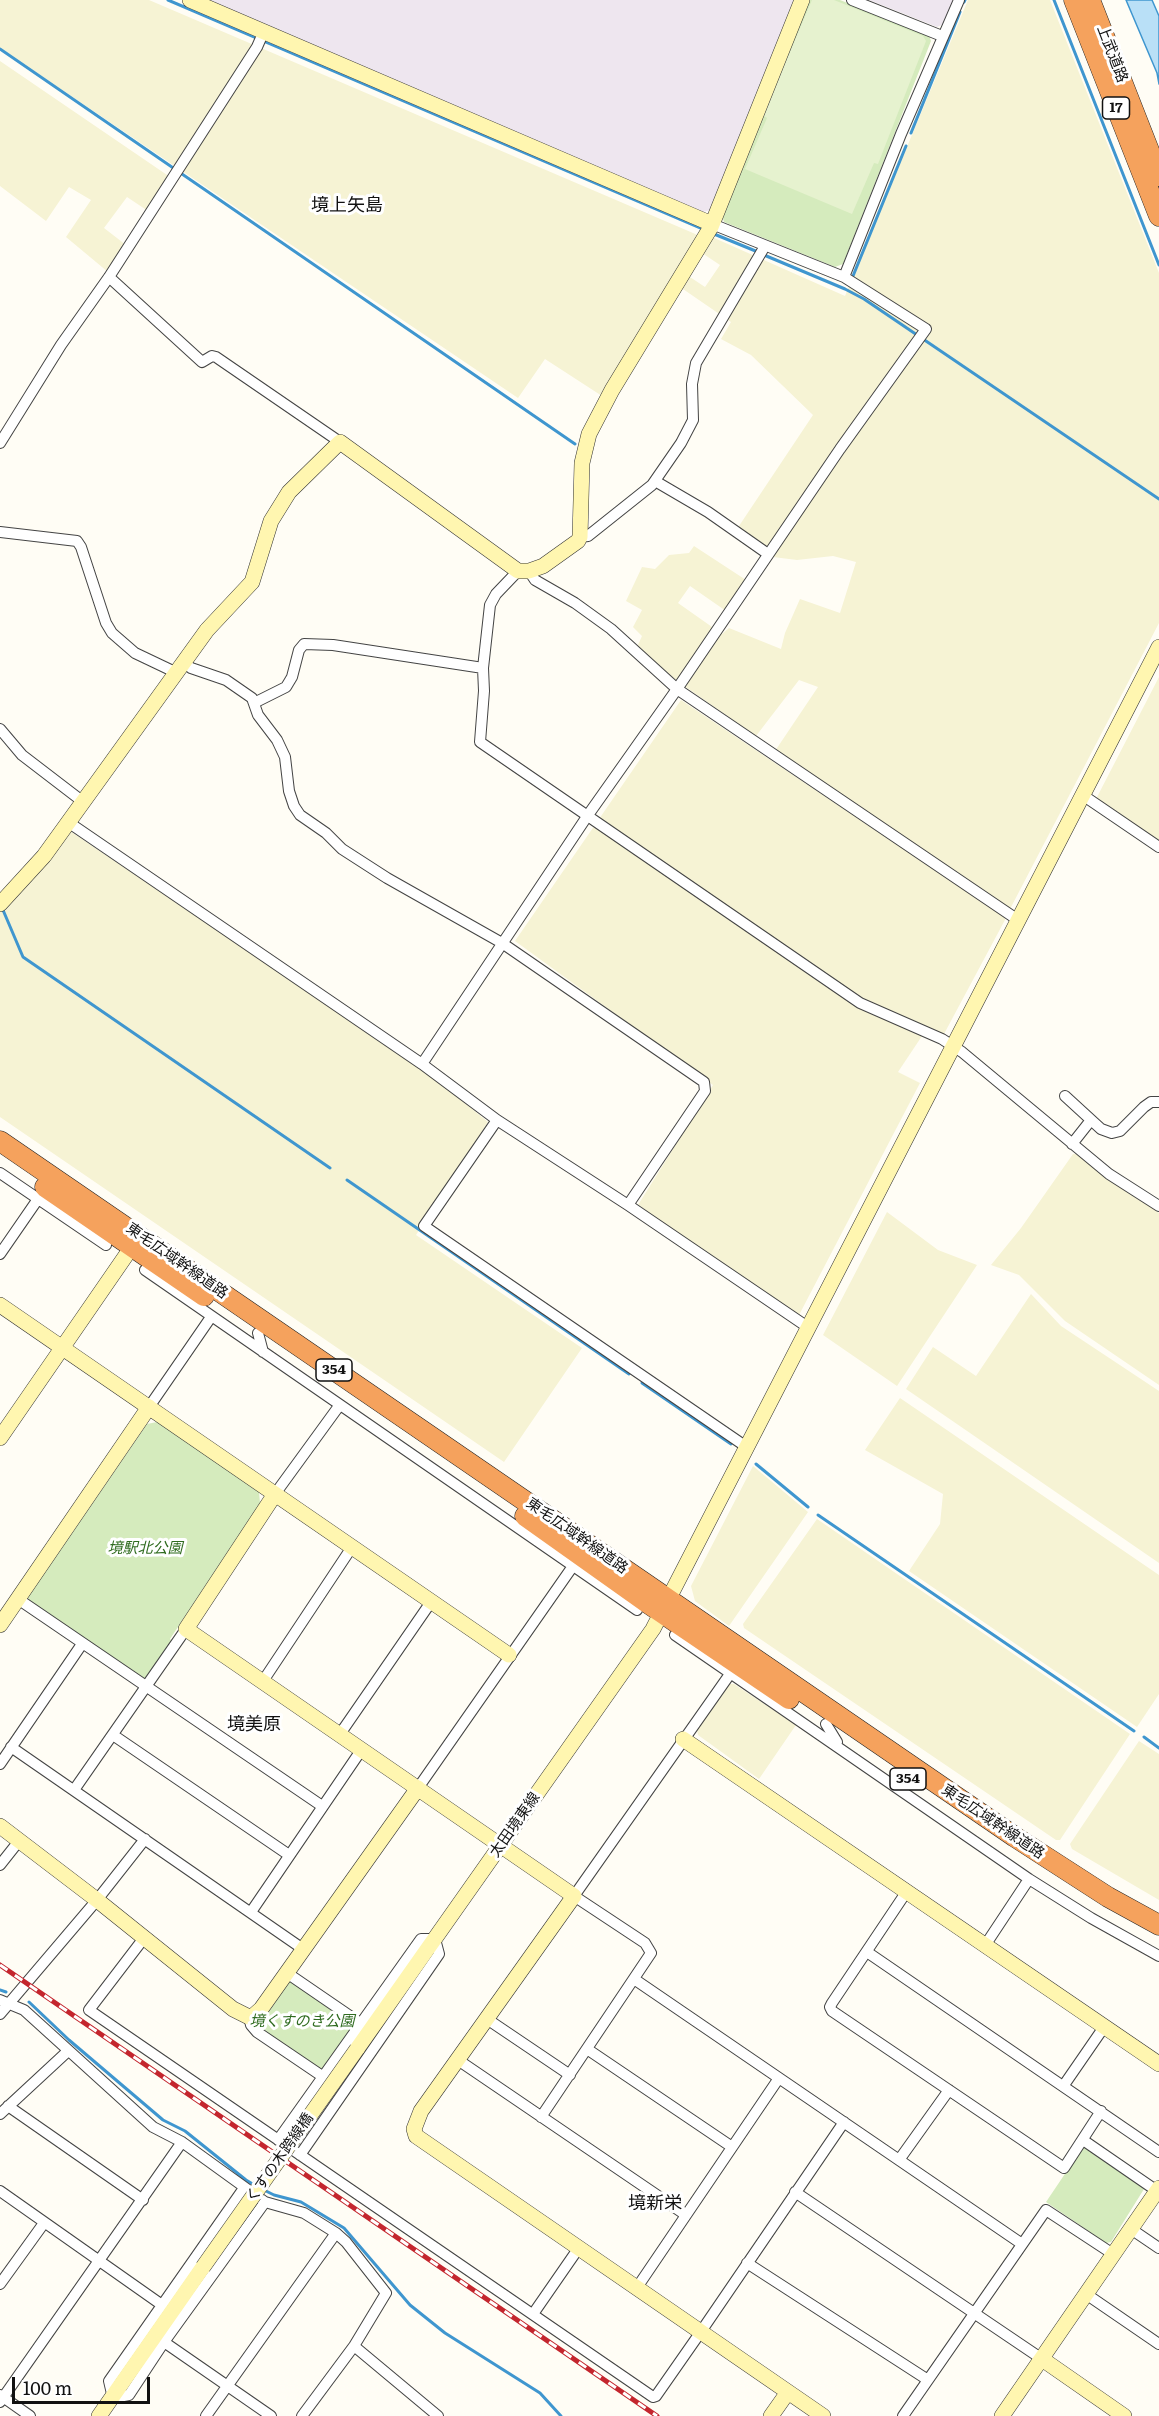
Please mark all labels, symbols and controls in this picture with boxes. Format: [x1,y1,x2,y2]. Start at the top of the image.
street label: 上武道路 [1093,23,1131,85]
road number: 17 [1102,97,1130,119]
district label: 境上矢島 [311,195,383,217]
street label: 東毛広域幹線道路 [123,1219,231,1303]
road number: 354 [316,1359,352,1381]
street label: 東毛広域幹線道路 [523,1494,631,1578]
park label: 境駅北公園 [108,1540,182,1558]
district label: 境美原 [227,1714,281,1736]
road number: 354 [890,1768,926,1790]
street label: 東毛広域幹線道路 [938,1781,1048,1863]
street label: 太田境東線 [486,1789,544,1861]
park label: 境くすのき公園 [250,2013,354,2031]
street label: くすの木跨線橋 [243,2110,317,2206]
district label: 境新栄 [628,2193,682,2215]
scale bar [15,2365,153,2403]
text: 100 m [23,2374,72,2401]

